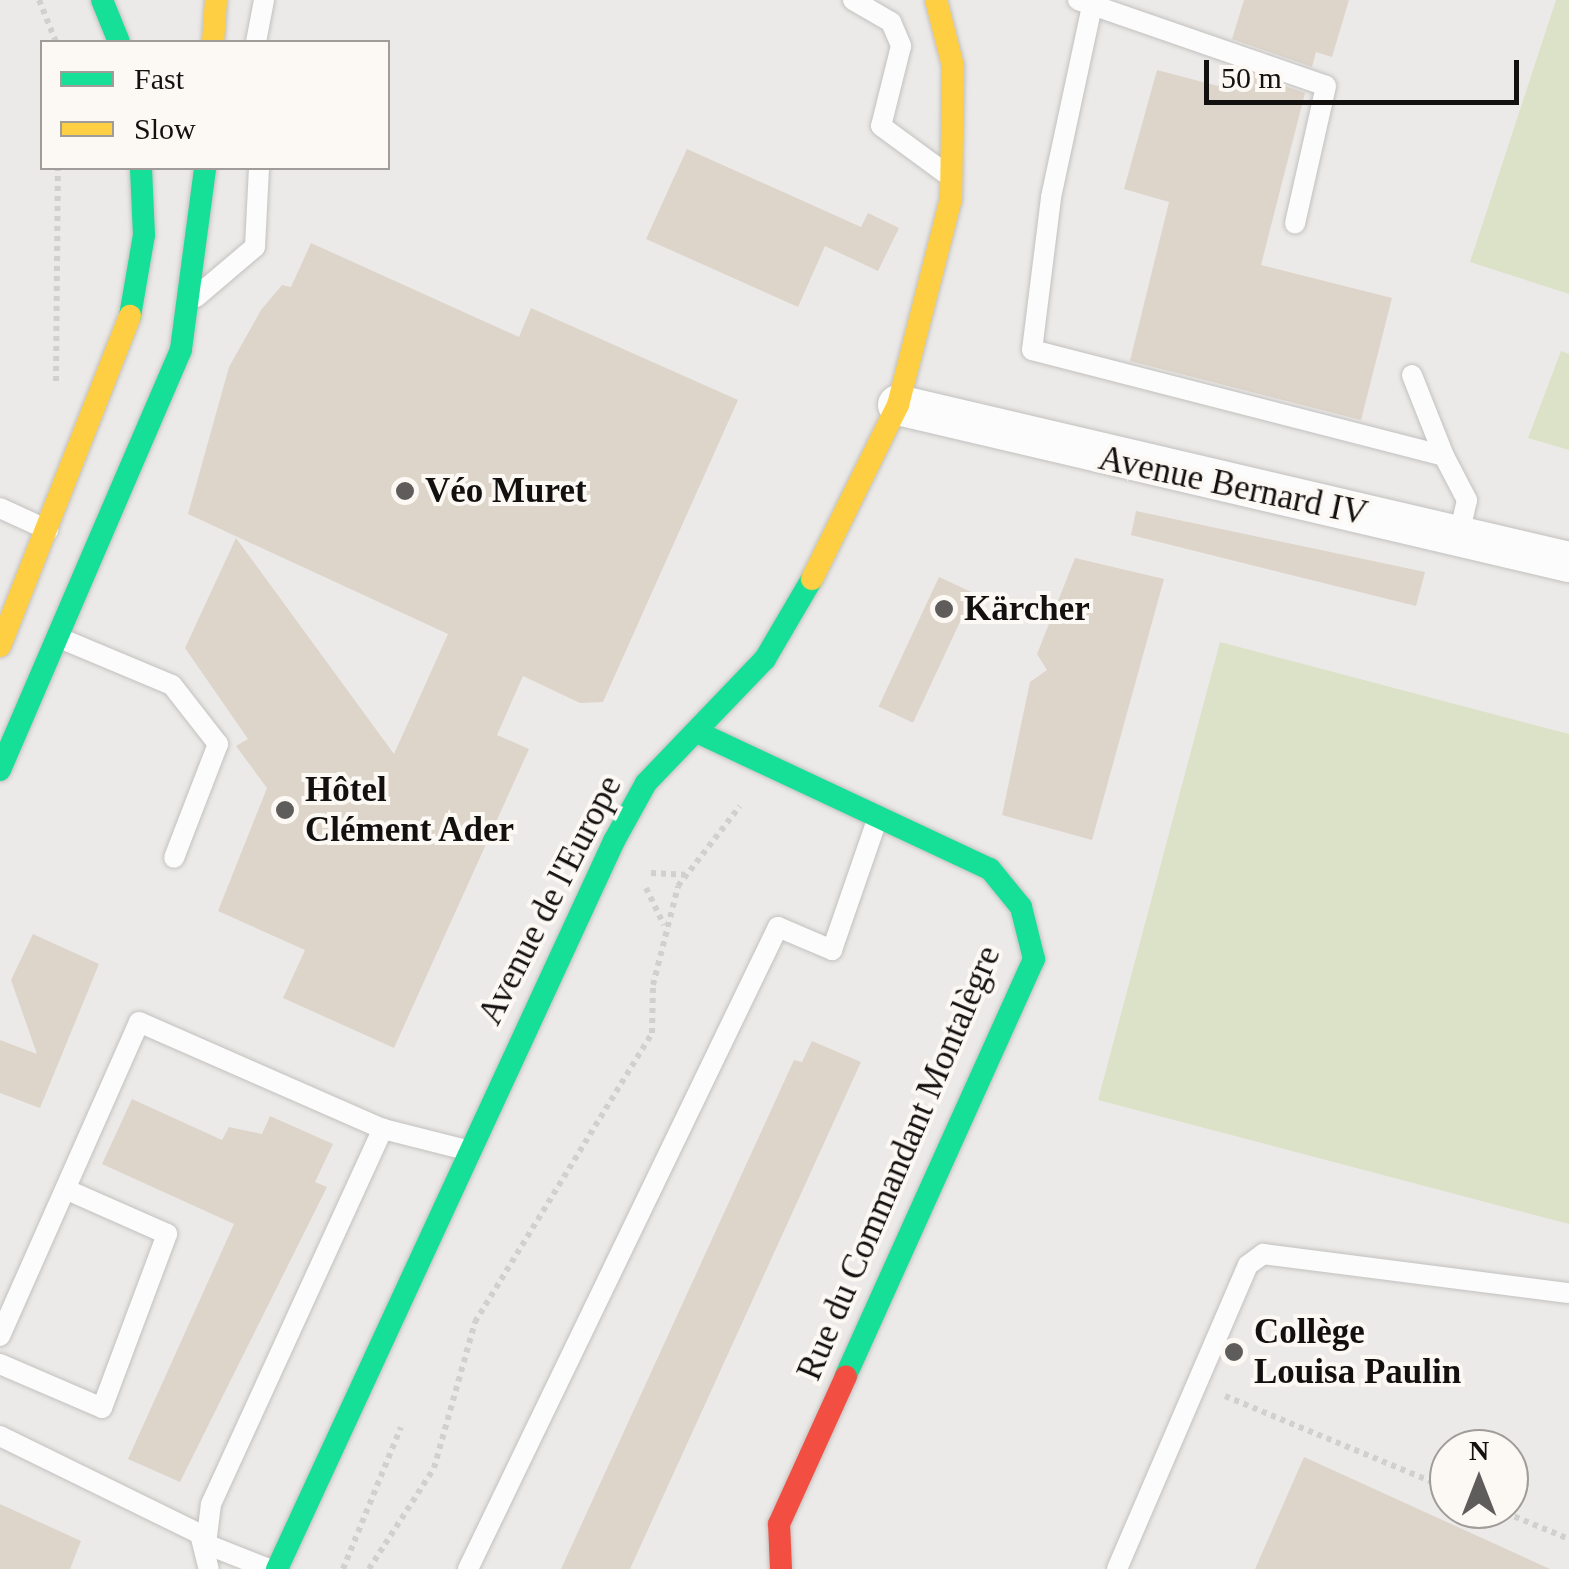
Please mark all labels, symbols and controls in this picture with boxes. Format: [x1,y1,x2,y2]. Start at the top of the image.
legend [40,40,390,170]
scale bar [1209,40,1524,102]
text: 50 m [1221,61,1282,94]
text: Fast [134,62,184,95]
text: Slow [134,112,196,145]
street label: Avenue Bernard IV [1095,437,1371,535]
place label: Véo Muret [425,470,587,512]
marker: Véo Muret [394,480,416,502]
place label: Kärcher [964,588,1090,630]
marker: Kärcher [933,598,955,620]
street label: Avenue de l'Europe [469,768,631,1032]
place label: Hôtel Clément Ader [305,769,516,851]
marker: Hôtel Clément Ader [274,799,296,821]
street label: Rue du Commandant Montalègre [788,940,1010,1386]
place label: Collège Louisa Paulin [1254,1311,1461,1393]
marker: Collège Louisa Paulin [1223,1341,1245,1363]
north arrow [1429,1429,1529,1529]
text: N [1469,1435,1489,1466]

